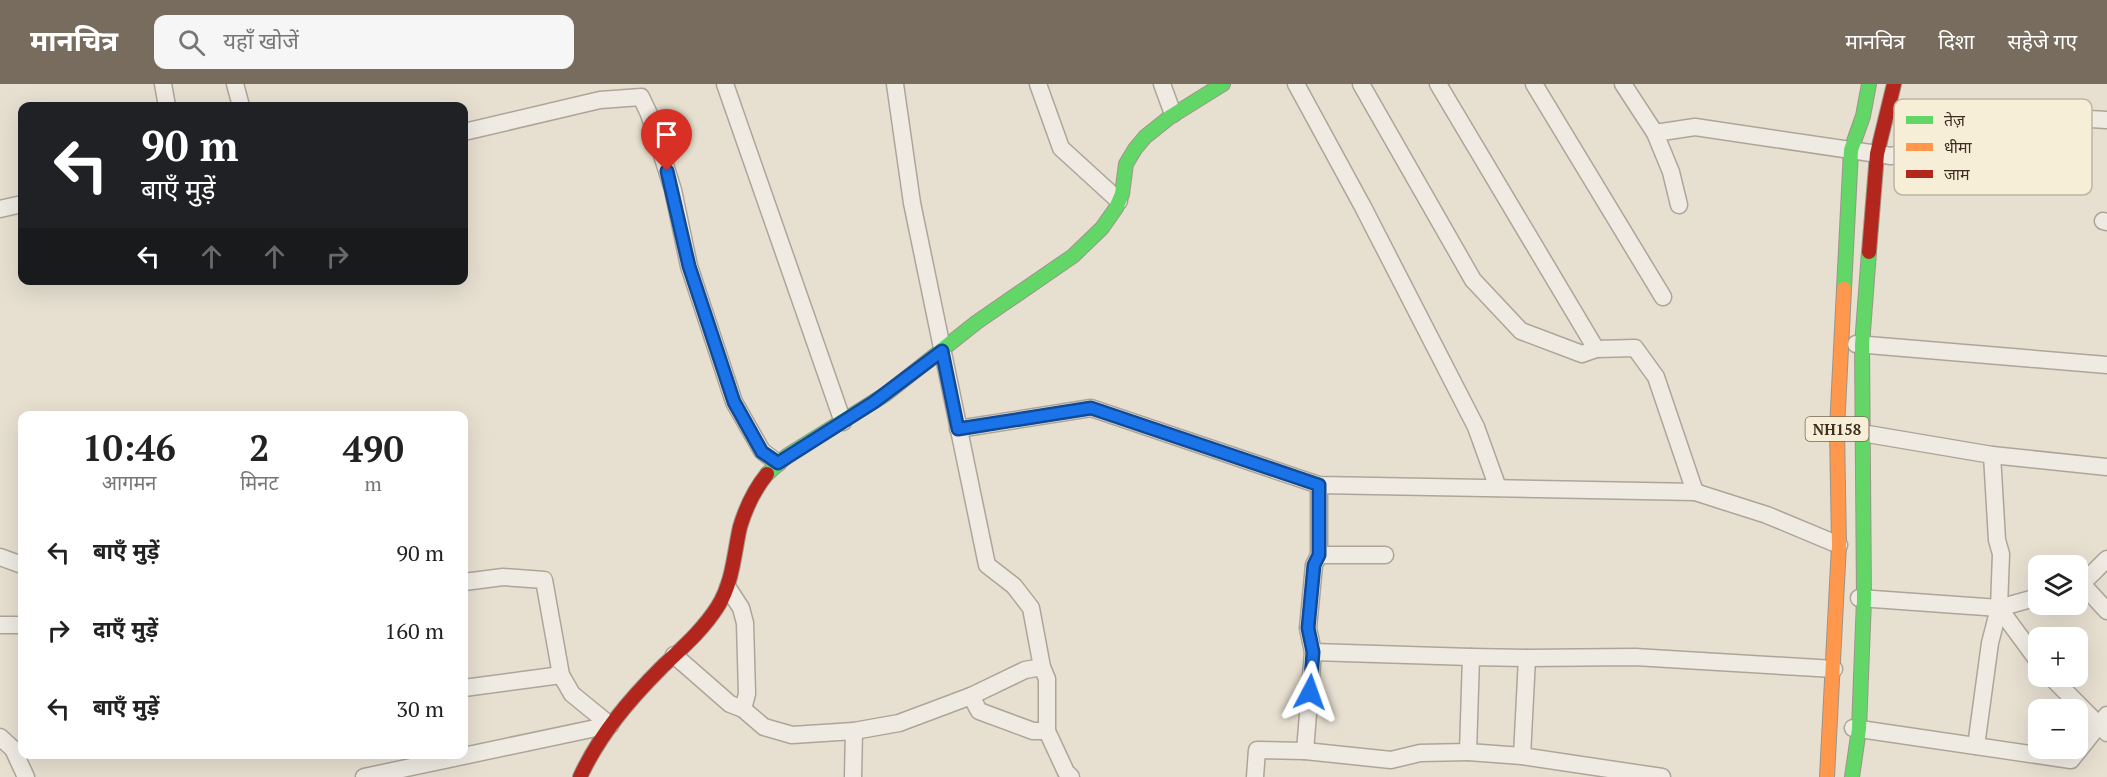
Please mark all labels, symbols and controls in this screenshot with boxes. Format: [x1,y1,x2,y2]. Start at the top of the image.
search box [154,15,574,69]
text: मानचित्र [30,22,118,59]
icon: search [175,26,208,59]
text: यहाँ खोजें [223,26,299,55]
text: मानचित्र [1845,27,1905,55]
text: दिशा [1938,27,1975,55]
text: सहेजे गए [2008,27,2077,55]
legend [1894,99,2092,195]
pin [641,109,692,171]
text: तेज़ [1944,109,1966,131]
text: 90 m [141,117,239,173]
icon: arrive [650,118,683,151]
icon: left [42,126,120,204]
text: धीमा [1944,136,1973,158]
text: जाम [1944,163,1970,185]
text: बाएँ मुड़ें [141,171,216,207]
icon: left [132,240,165,273]
icon: ahead [195,240,228,273]
icon: ahead [258,240,291,273]
icon: right [321,240,354,273]
road number: NH158 [1806,417,1868,441]
text: 10:46 [82,424,176,471]
text: 2 [249,424,269,471]
text: 490 [343,425,404,472]
text: आगमन [102,469,156,496]
text: मिनट [240,469,278,496]
text: m [365,470,382,497]
icon: left [42,536,75,569]
text: बाएँ मुड़ें [93,536,159,565]
text: 90 m [396,538,444,567]
map controls [2028,555,2088,759]
button: layers [2028,555,2088,615]
icon: right [42,614,75,647]
text: दाएँ मुड़ें [93,614,158,643]
text: 160 m [384,616,444,645]
button: + [2028,627,2088,687]
position arrow [1278,660,1342,724]
icon: left [42,692,75,725]
text: बाएँ मुड़ें [93,692,159,721]
text: 30 m [396,694,444,723]
button: − [2028,699,2088,759]

